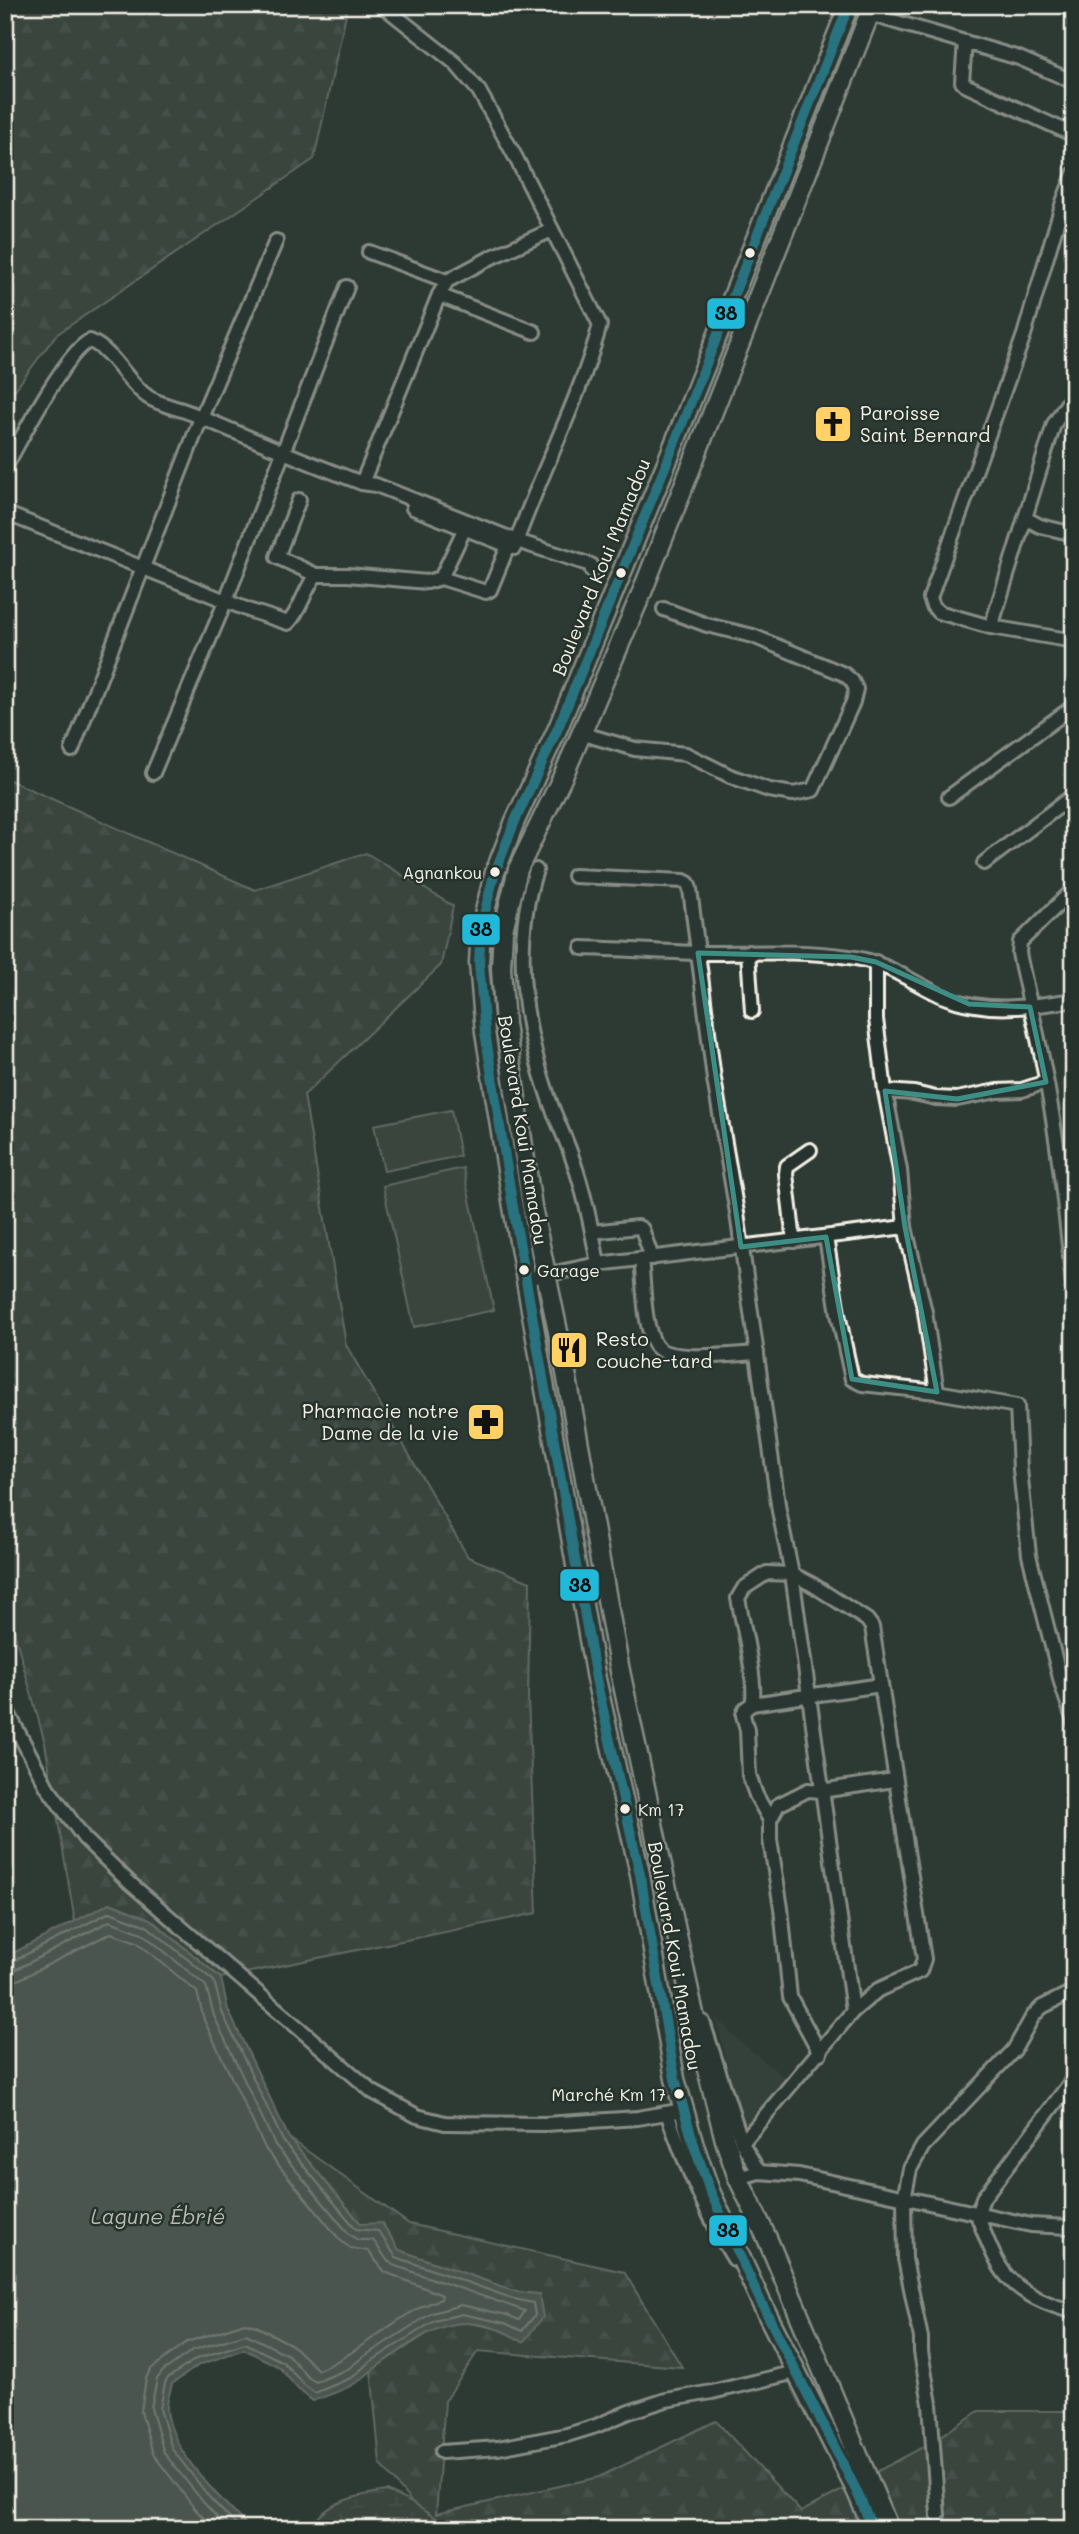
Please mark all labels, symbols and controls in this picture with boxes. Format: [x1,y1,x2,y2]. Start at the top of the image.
unlabelled marker [743,246,757,260]
line badge: 38 [706,297,746,330]
text: 38 [714,300,738,325]
place label: Paroisse Saint Bernard [860,400,990,447]
church icon: Paroisse Saint Bernard [812,403,854,445]
street label: Boulevard Koui Mamadou [545,454,656,679]
unlabelled marker [614,566,628,580]
place label: Agnankou [403,861,482,883]
marker: Agnankou [488,865,502,879]
line badge: 38 [461,913,501,946]
text: 38 [469,916,493,941]
street label: Boulevard Koui Mamadou [493,1013,554,1247]
place label: Garage [537,1259,600,1281]
marker: Garage [517,1263,531,1277]
place label: Resto couche-tard [596,1326,712,1373]
restaurant icon: Resto couche-tard [548,1329,590,1371]
place label: Pharmacie notre Dame de la vie [302,1398,459,1445]
pharmacy icon: Pharmacie notre Dame de la vie [465,1401,507,1443]
line badge: 38 [559,1568,600,1602]
text: 38 [568,1572,592,1597]
place label: Km 17 [638,1798,684,1820]
marker: Km 17 [618,1802,632,1816]
street label: Boulevard Koui Mamadou [643,1839,708,2072]
place label: Marché Km 17 [551,2083,666,2105]
marker: Marché Km 17 [672,2087,686,2101]
water label: Lagune Ébrié [91,2202,225,2229]
line badge: 38 [708,2214,748,2247]
text: 38 [716,2217,740,2242]

